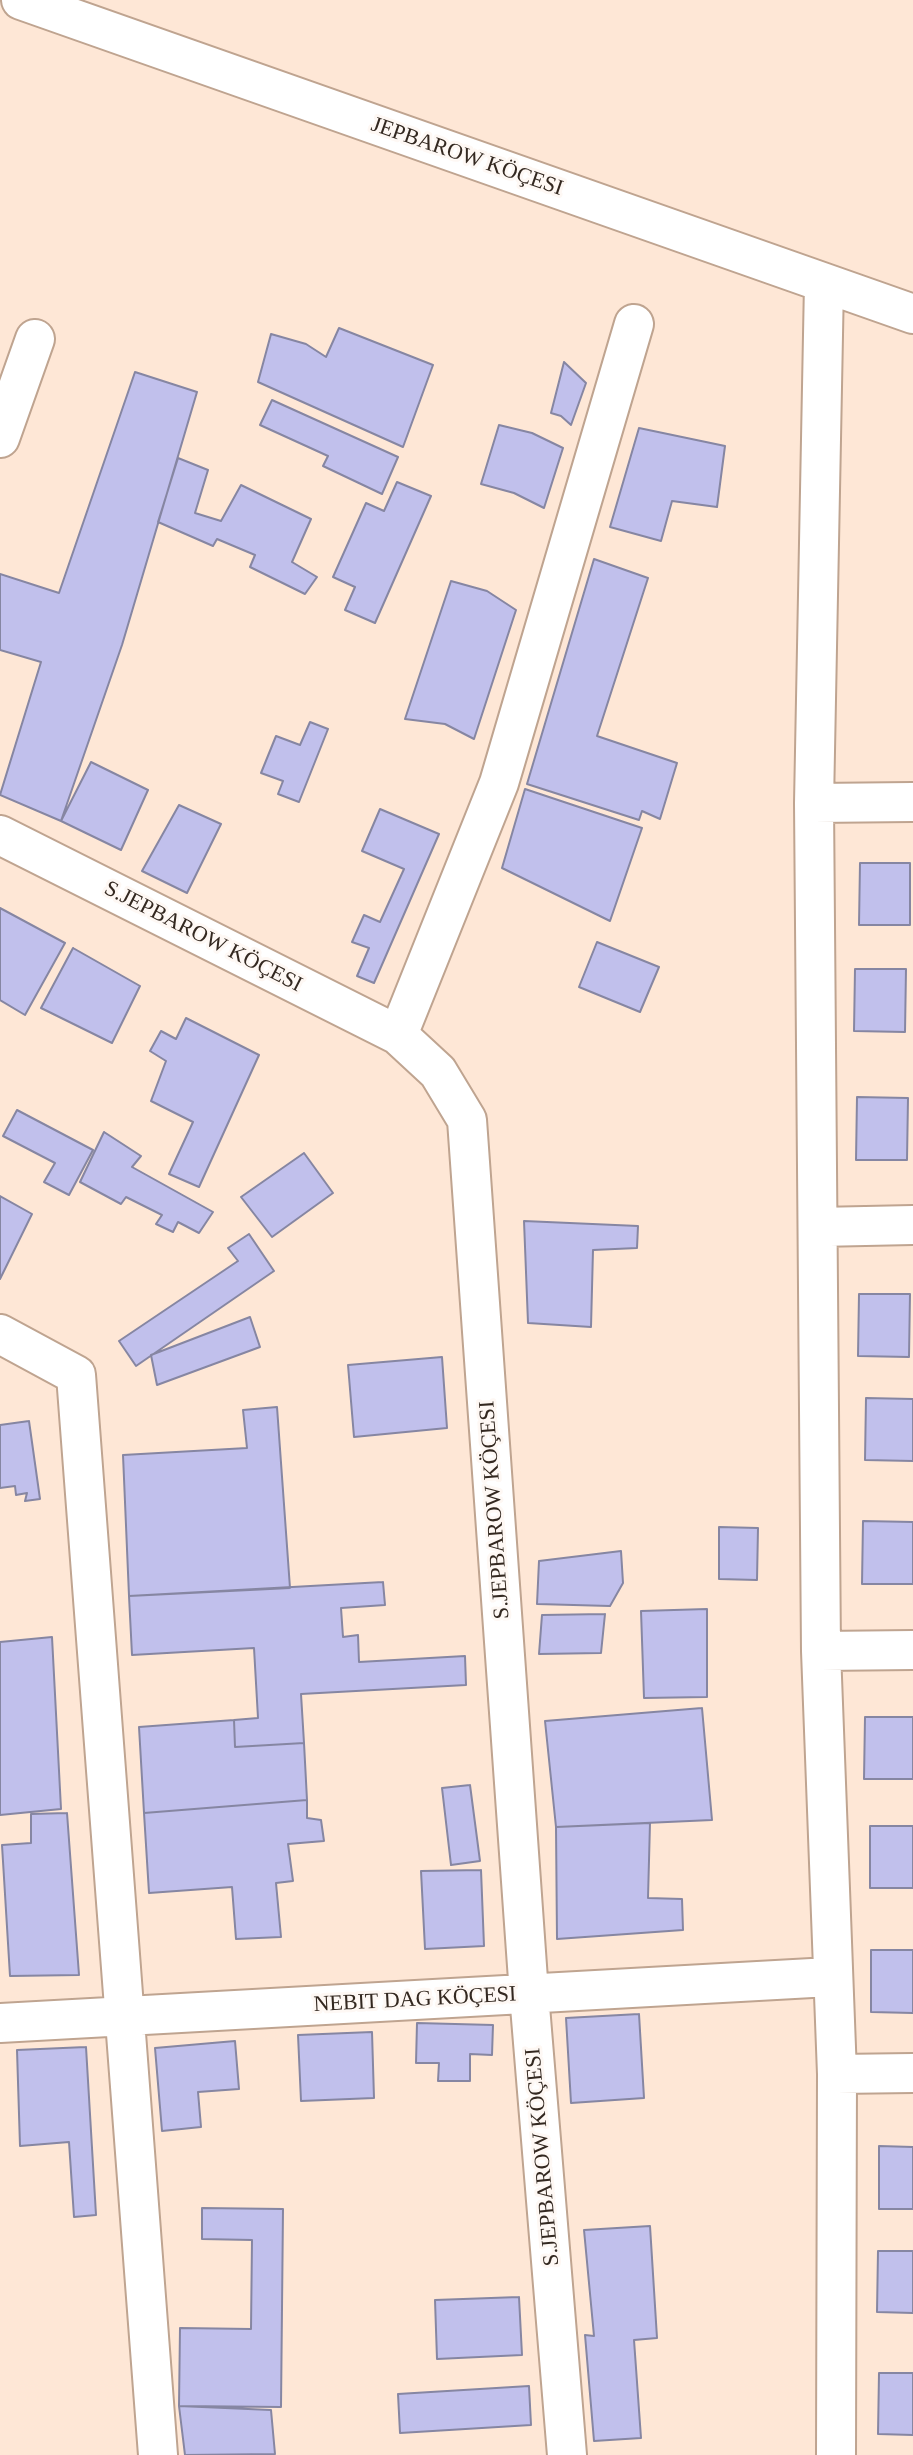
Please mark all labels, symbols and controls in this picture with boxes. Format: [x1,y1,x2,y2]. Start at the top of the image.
street label: JEPBAROW KÖÇESI [368,112,566,202]
street label: S.JEPBAROW KÖÇESI [100,876,306,998]
street label: S.JEPBAROW KÖÇESI [474,1400,516,1620]
street label: NEBIT DAG KÖÇESI [313,1982,517,2018]
street label: S.JEPBAROW KÖÇESI [520,2047,566,2267]

